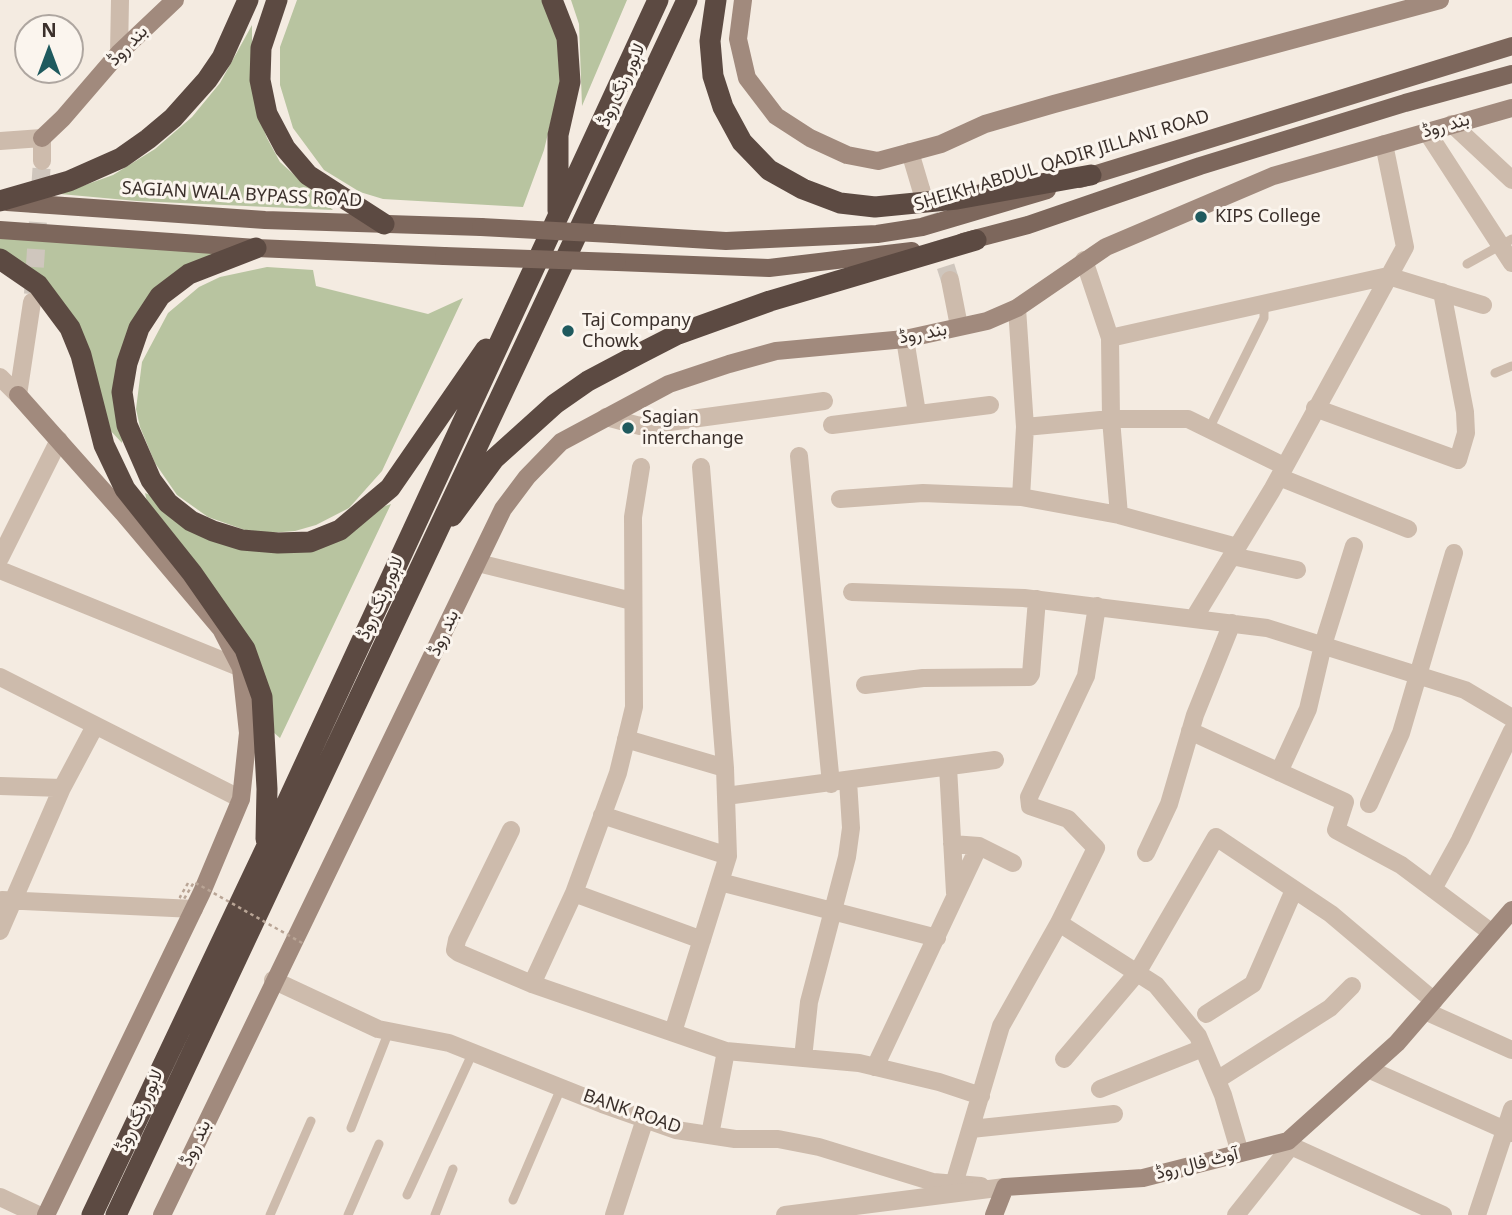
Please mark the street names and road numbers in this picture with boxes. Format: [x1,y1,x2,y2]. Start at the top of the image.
street label: بند روڈ [104,21,152,71]
street label: لاہور رنگ روڈ [594,40,650,130]
street label: SHEIKH ABDUL QADIR JILLANI ROAD [912,106,1212,216]
street label: بند روڈ [1420,109,1472,143]
street label: SAGIAN WALA BYPASS ROAD [121,178,363,212]
street label: بند روڈ [897,319,949,349]
street label: لاہور رنگ روڈ [353,553,409,643]
street label: بند روڈ [424,607,464,659]
street label: لاہور رنگ روڈ [112,1066,168,1156]
street label: BANK ROAD [580,1085,684,1139]
street label: بند روڈ [176,1117,216,1169]
street label: آوٹ فال روڈ [1154,1143,1240,1185]

